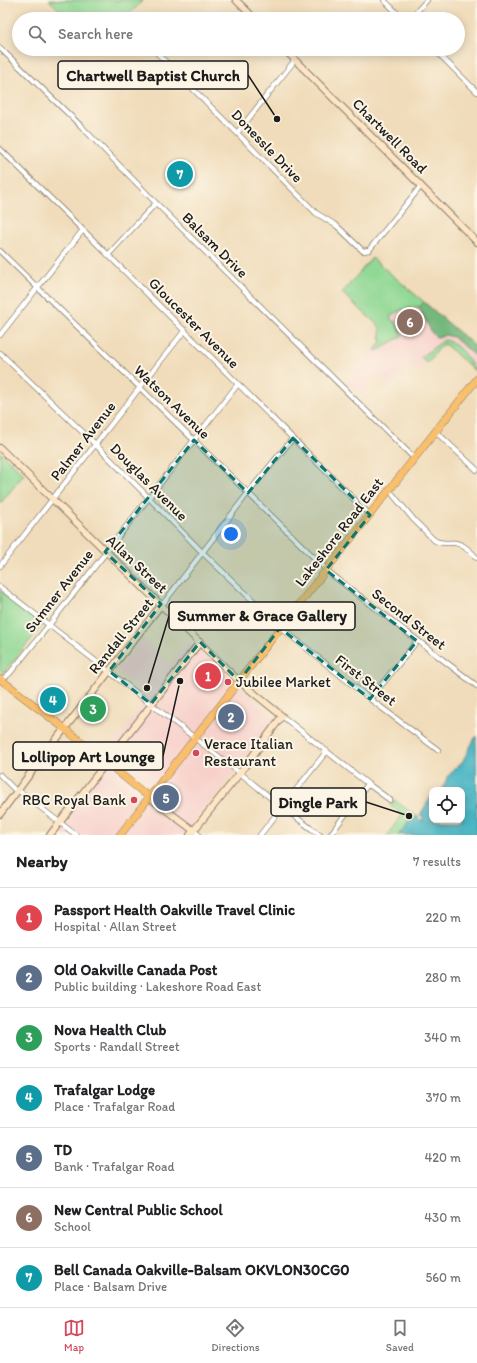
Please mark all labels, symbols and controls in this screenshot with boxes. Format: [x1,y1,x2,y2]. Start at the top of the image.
search box [12,12,465,56]
icon: search [26,23,48,45]
text: Search here [58,25,133,43]
callout: Chartwell Baptist Church [58,61,248,89]
text: Chartwell Baptist Church [66,66,241,86]
street label: Chartwell Road [349,95,432,178]
street label: Donessle Drive [228,106,306,186]
pin: 7 [167,159,193,189]
street label: Balsam Drive [178,208,252,282]
street label: Gloucester Avenue [145,274,243,372]
pin: 6 [397,307,423,337]
street label: Watson Avenue [130,361,214,443]
street label: Palmer Avenue [46,398,120,484]
street label: Douglas Avenue [106,439,192,525]
street label: Lakeshore Road East [291,474,387,590]
your location [221,524,241,544]
street label: Allan Street [103,531,172,597]
street label: Sumner Avenue [21,546,97,636]
street label: Second Street [368,584,450,654]
street label: Randall Street [85,594,157,678]
callout: Summer & Grace Gallery [169,602,355,630]
text: Summer & Grace Gallery [177,606,347,626]
street label: First Street [332,650,401,710]
pin: 1 [195,661,221,691]
place label: Jubilee Market [236,673,331,691]
marker: Jubilee Market [223,677,233,687]
pin: 4 [40,685,66,715]
pin: 3 [80,694,106,724]
pin: 2 [218,702,244,732]
place label: Verace Italian Restaurant [204,735,293,770]
callout: Lollipop Art Lounge [13,742,163,770]
text: Lollipop Art Lounge [21,747,155,767]
marker: Verace Italian Restaurant [191,748,201,758]
pin: 5 [153,783,179,813]
map controls [429,787,465,823]
button: locate [429,787,465,823]
callout: Dingle Park [271,788,366,816]
place label: RBC Royal Bank [22,791,126,809]
text: Dingle Park [278,793,359,813]
marker: RBC Royal Bank [129,795,139,805]
text: Nearby [16,851,68,871]
text: 7 results [413,854,461,869]
text: Passport Health Oakville Travel Clinic [54,901,295,919]
text: 1 [26,910,32,925]
text: 220 m [425,910,461,925]
text: Hospital · Allan Street [54,919,177,934]
text: Old Oakville Canada Post [54,961,218,979]
text: 2 [26,970,32,985]
text: 280 m [425,970,461,985]
text: Public building · Lakeshore Road East [54,979,261,994]
text: Nova Health Club [54,1021,166,1039]
text: 3 [25,1030,33,1045]
text: 340 m [424,1030,461,1045]
text: Sports · Randall Street [54,1039,180,1054]
text: Trafalgar Lodge [54,1081,155,1099]
text: 4 [25,1090,33,1105]
text: 370 m [426,1090,461,1105]
text: Place · Trafalgar Road [54,1099,175,1114]
text: TD [54,1141,72,1159]
text: 5 [26,1150,32,1165]
text: 420 m [424,1150,461,1165]
text: Bank · Trafalgar Road [54,1159,175,1174]
text: New Central Public School [54,1201,223,1219]
text: 6 [26,1210,32,1225]
text: 430 m [424,1210,461,1225]
text: School [54,1219,91,1234]
text: Bell Canada Oakville-Balsam OKVLON30CG0 [54,1261,350,1279]
text: 7 [26,1270,32,1285]
text: 560 m [425,1270,461,1285]
text: Place · Balsam Drive [54,1279,167,1294]
tab: Map [63,1317,85,1354]
tab: Directions [211,1317,260,1354]
tab: Saved [386,1317,414,1354]

